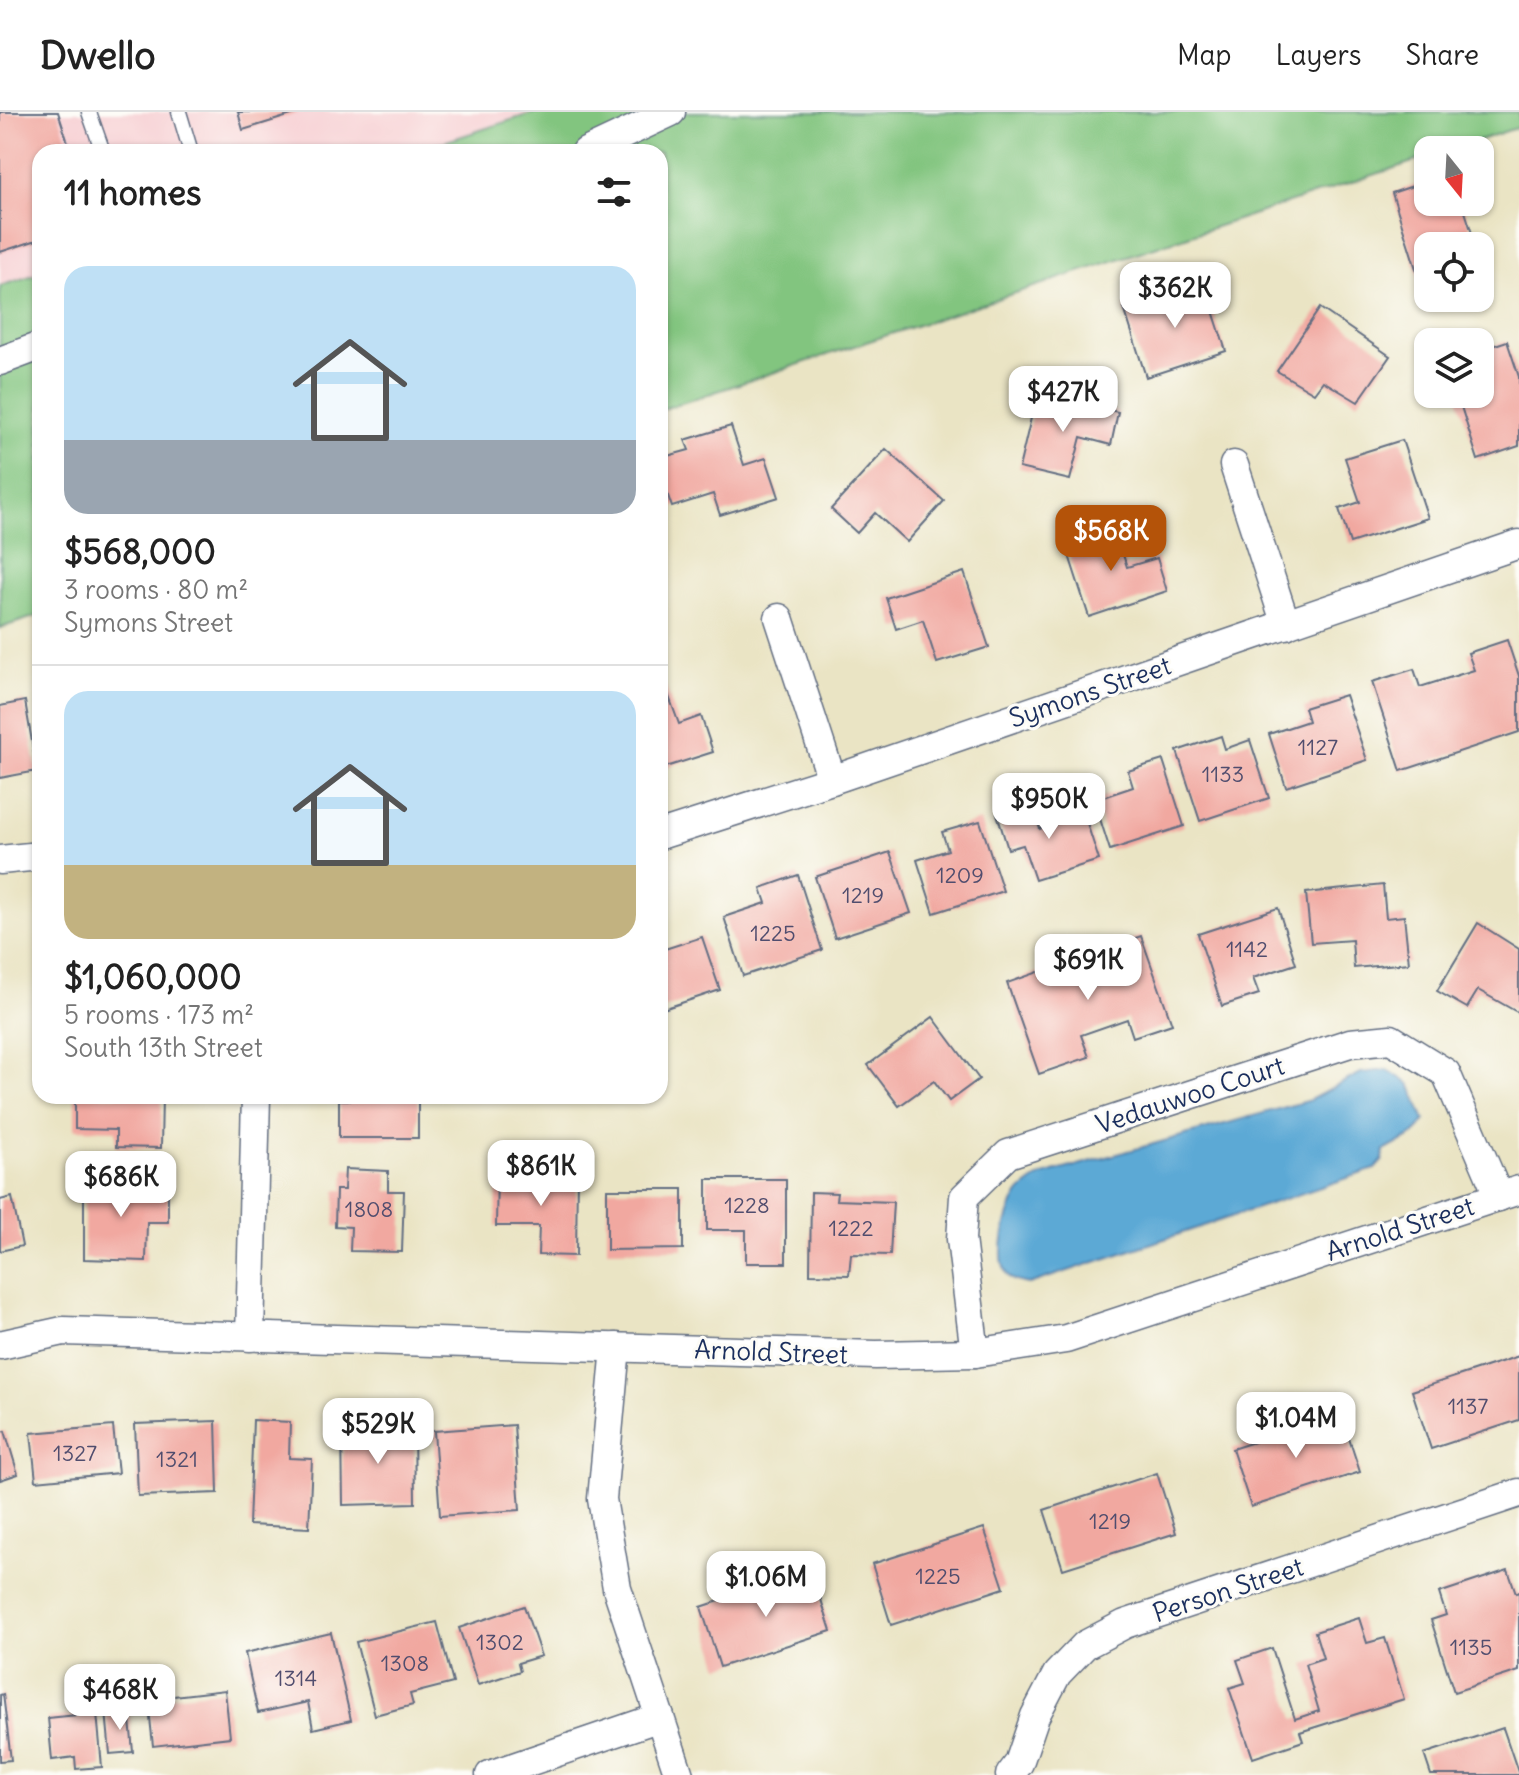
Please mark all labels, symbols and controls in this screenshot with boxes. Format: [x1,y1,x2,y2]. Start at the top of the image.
text: Dwello [40,32,156,79]
text: Map [1177,37,1232,73]
text: Layers [1276,37,1362,73]
text: Share [1406,37,1479,73]
north arrow [1414,136,1494,216]
map controls [1414,136,1494,408]
icon: filters [592,170,636,214]
text: 11 homes [64,171,201,214]
button: locate [1414,232,1494,312]
pin: $362K [1119,262,1231,330]
text: $362K [1138,271,1212,304]
icon: home [278,318,422,462]
button: layers [1414,328,1494,408]
pin: $427K [1007,366,1119,434]
text: $427K [1027,375,1099,408]
pin: $568K [1055,505,1167,573]
text: $568K [1073,514,1149,547]
text: $568,000 [64,530,216,573]
text: 3 rooms · 80 m² [64,573,248,606]
text: Symons Street [64,606,233,639]
street label: Symons Street [1005,648,1175,735]
house number: 1127 [1298,733,1338,761]
icon: home [278,743,422,887]
house number: 1133 [1202,760,1244,788]
pin: $950K [993,773,1105,841]
text: $950K [1010,782,1088,815]
house number: 1209 [936,861,984,889]
house number: 1219 [842,881,884,909]
house number: 1225 [750,919,796,947]
pin: $691K [1032,934,1144,1002]
house number: 1142 [1226,935,1268,963]
text: $691K [1053,943,1123,976]
text: $1,060,000 [64,955,242,998]
text: 5 rooms · 173 m² [64,998,254,1031]
text: South 13th Street [64,1031,263,1064]
street label: Vedauwoo Court [1091,1048,1289,1141]
pin: $861K [485,1140,597,1208]
text: $861K [506,1149,576,1182]
pin: $686K [65,1151,177,1219]
text: $686K [83,1160,159,1193]
street label: Arnold Street [1322,1189,1478,1268]
house number: 1228 [724,1191,770,1219]
house number: 1808 [345,1195,393,1223]
house number: 1222 [829,1214,873,1242]
street label: Arnold Street [694,1332,849,1371]
pin: $1.04M [1231,1392,1361,1460]
house number: 1137 [1448,1392,1489,1420]
pin: $529K [322,1398,434,1466]
text: $1.04M [1255,1401,1337,1434]
text: $529K [341,1407,415,1440]
house number: 1327 [53,1439,97,1467]
house number: 1321 [156,1445,198,1473]
house number: 1219 [1089,1507,1131,1535]
street label: Person Street [1148,1550,1308,1629]
pin: $1.06M [701,1551,831,1619]
text: $1.06M [725,1560,807,1593]
house number: 1225 [915,1562,961,1590]
house number: 1302 [476,1628,524,1656]
house number: 1135 [1450,1633,1492,1661]
house number: 1308 [381,1649,429,1677]
pin: $468K [64,1664,176,1732]
house number: 1314 [275,1664,317,1692]
text: $468K [82,1673,158,1706]

